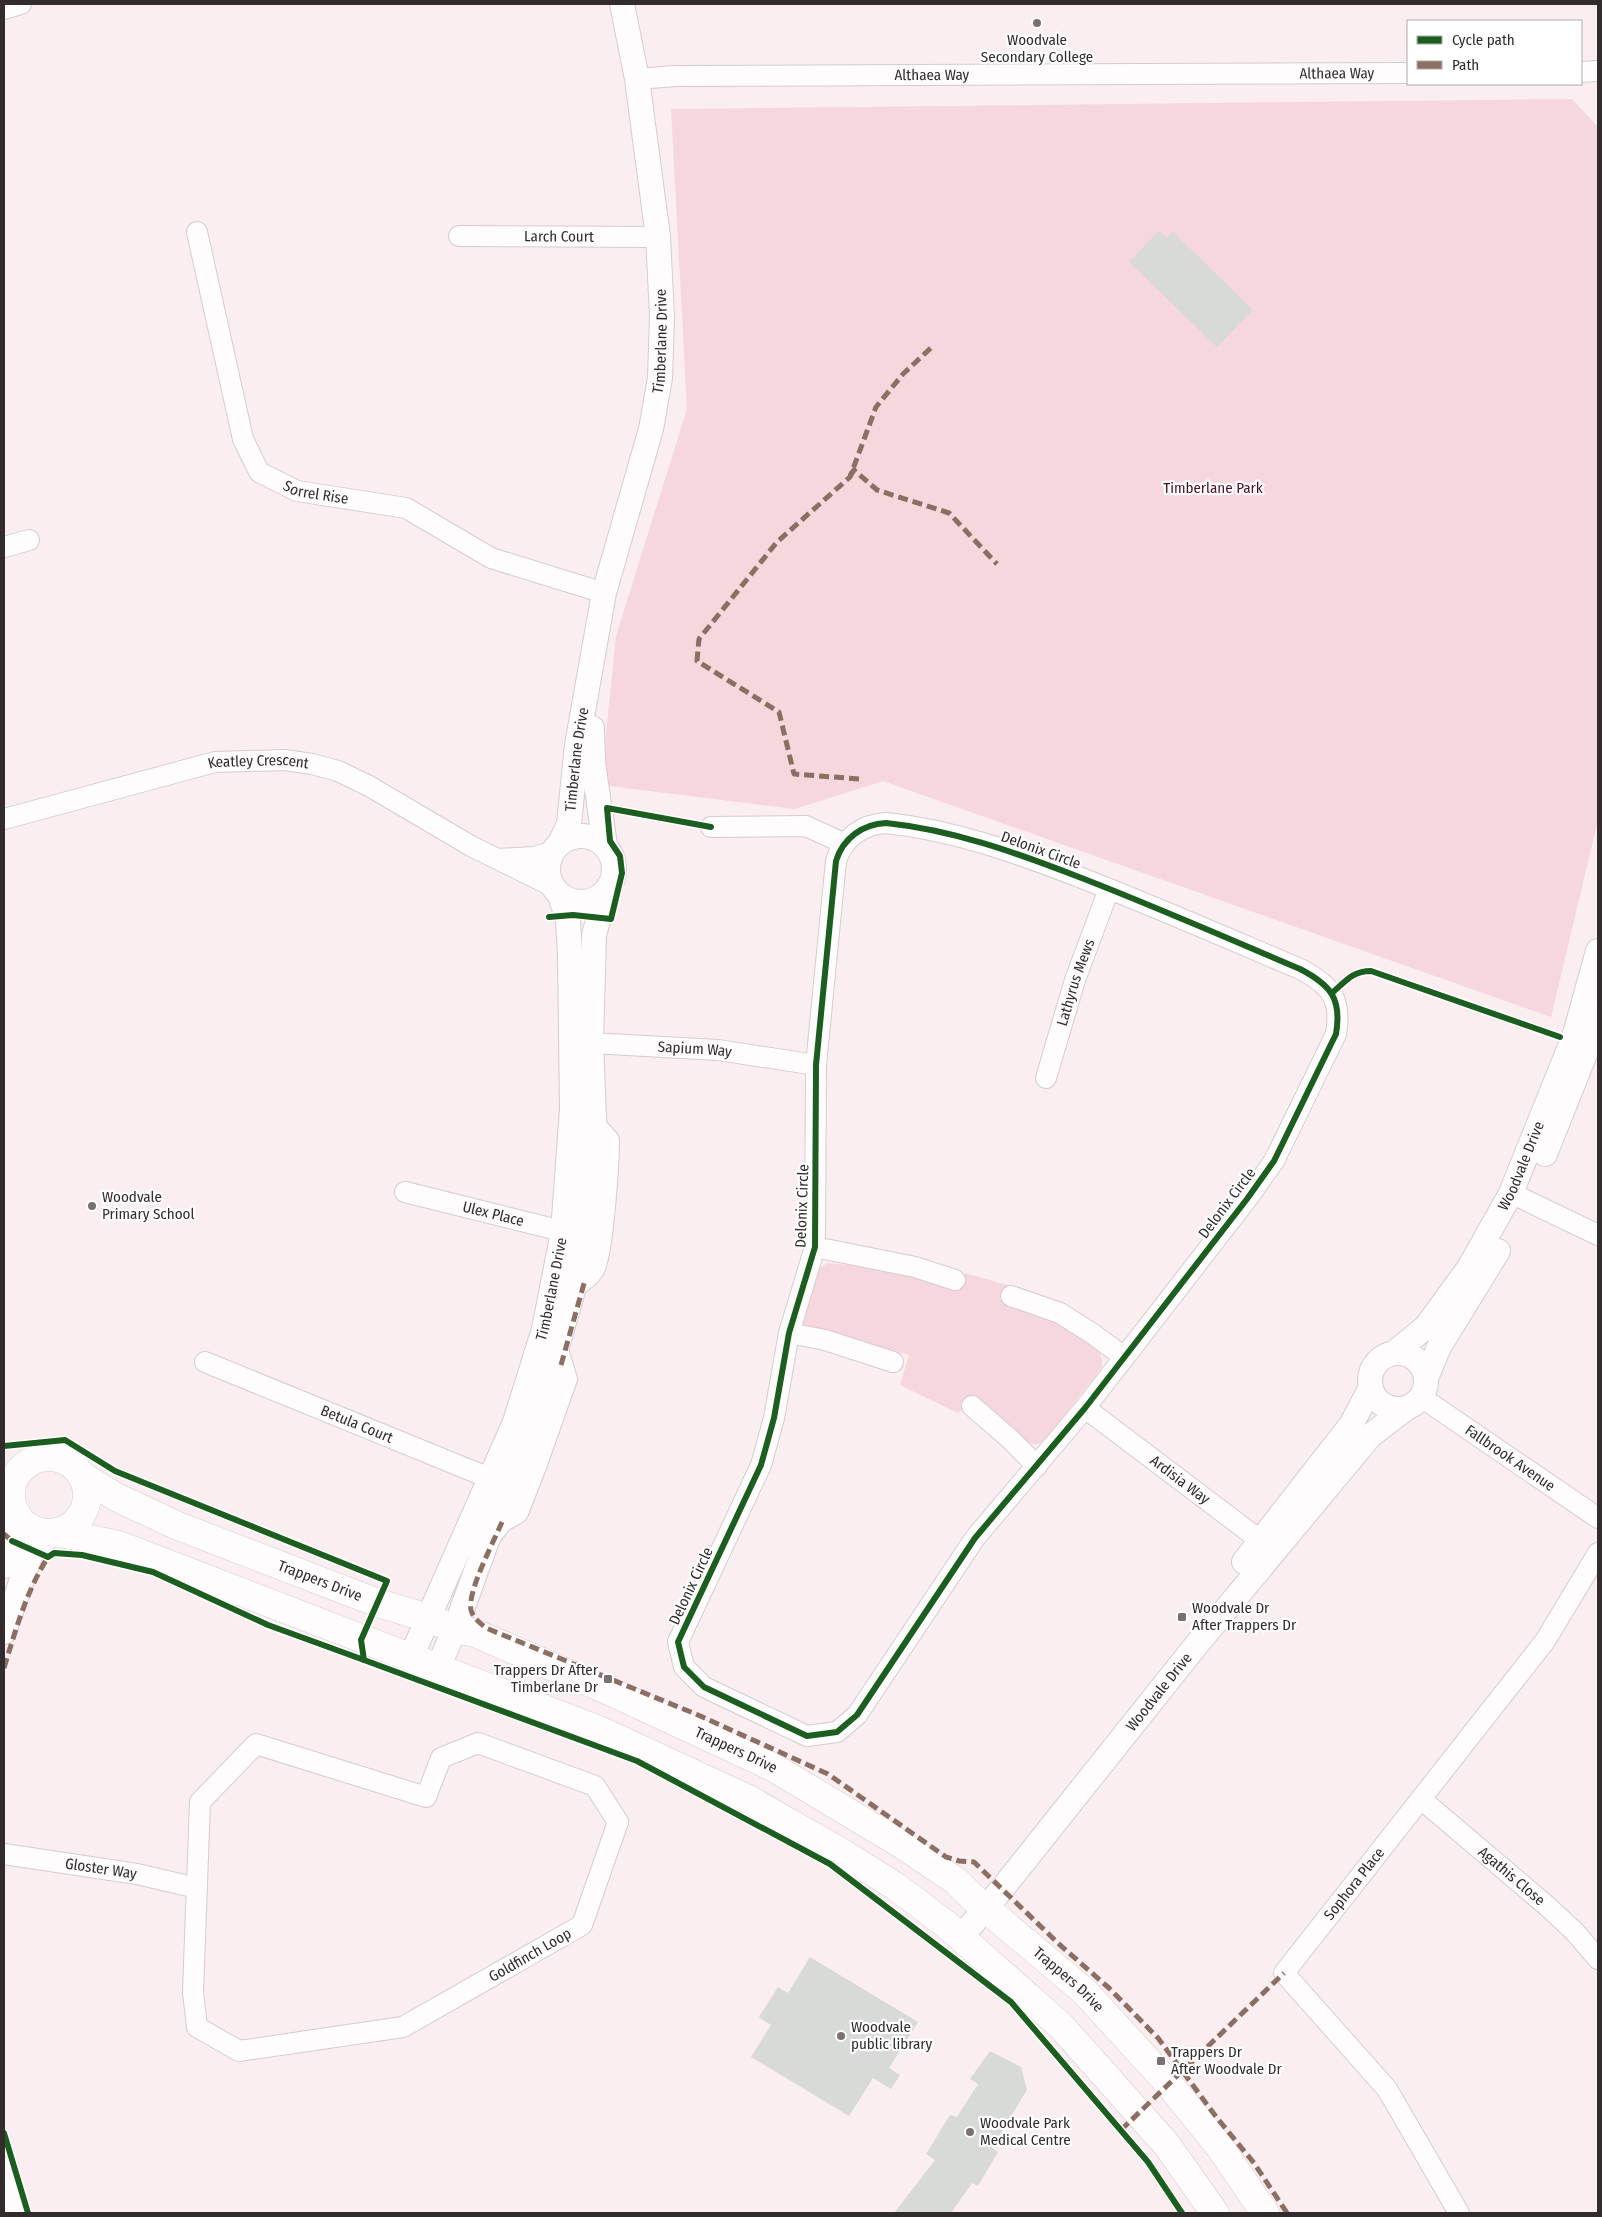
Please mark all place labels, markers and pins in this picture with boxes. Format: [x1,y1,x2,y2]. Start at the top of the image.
marker: Woodvale Secondary College [1031,17,1043,29]
place label: Woodvale Secondary College [981,31,1093,66]
place label: Woodvale Primary School [102,1188,194,1223]
marker: Woodvale Primary School [86,1200,98,1212]
place label: Woodvale Dr After Trappers Dr [1192,1599,1297,1634]
marker: Woodvale Dr After Trappers Dr [1176,1611,1188,1623]
place label: Trappers Dr After Timberlane Dr [494,1661,599,1696]
marker: Trappers Dr After Timberlane Dr [602,1673,614,1685]
place label: Woodvale public library [851,2018,933,2053]
marker: Woodvale public library [835,2030,847,2042]
place label: Trappers Dr After Woodvale Dr [1171,2043,1282,2078]
marker: Trappers Dr After Woodvale Dr [1155,2055,1167,2067]
place label: Woodvale Park Medical Centre [980,2114,1071,2149]
marker: Woodvale Park Medical Centre [964,2126,976,2138]

